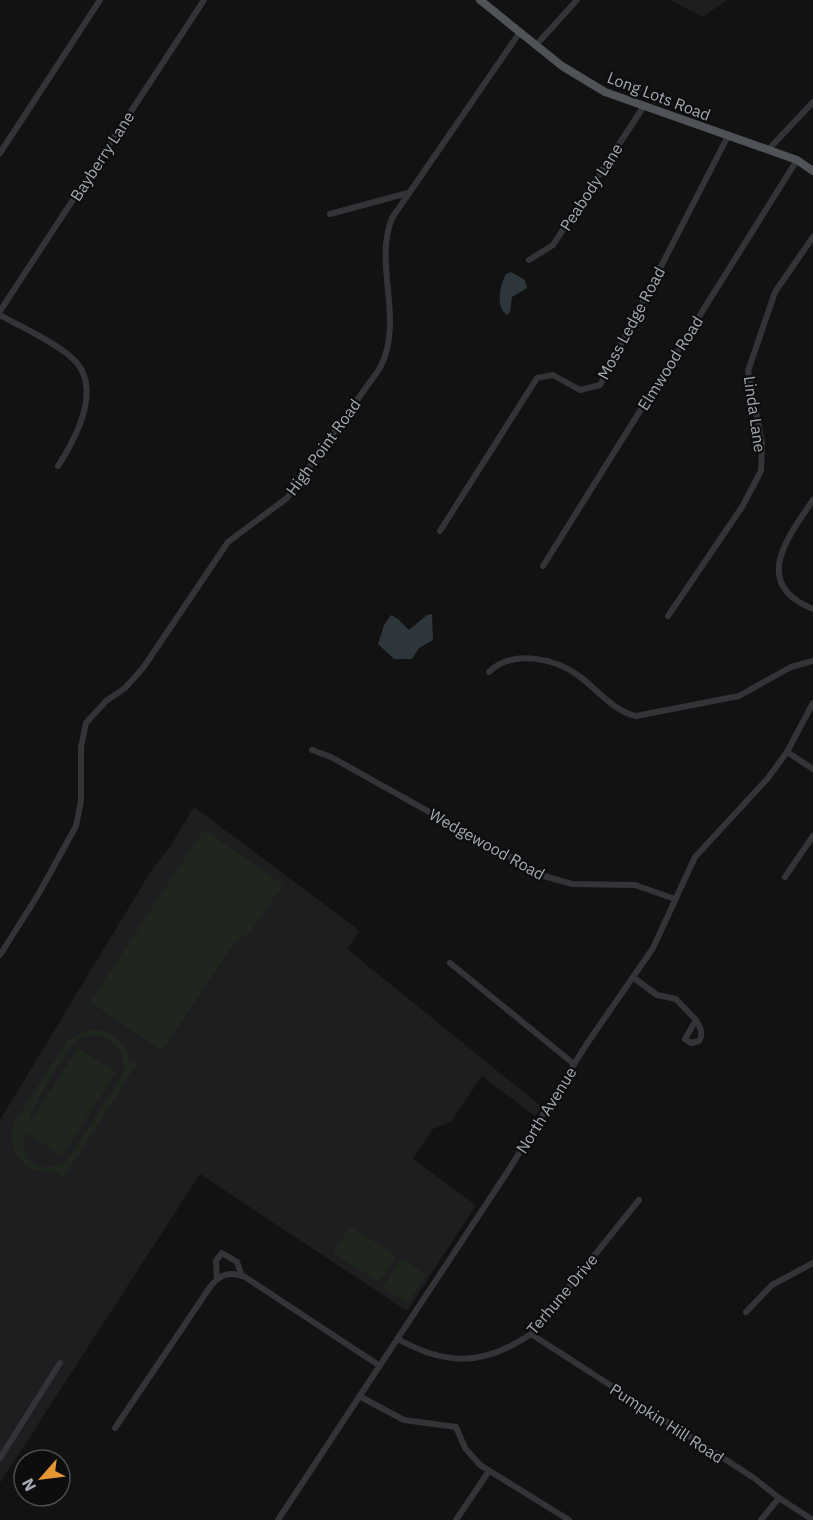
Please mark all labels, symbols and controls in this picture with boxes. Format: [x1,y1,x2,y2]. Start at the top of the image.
street label: Long Lots Road [605,67,713,125]
street label: Bayberry Lane [66,107,139,205]
street label: Peabody Lane [555,139,627,235]
street label: Moss Ledge Road [593,263,669,383]
street label: Elmwood Road [633,312,707,414]
street label: Linda Lane [740,374,770,454]
street label: High Point Road [281,395,365,499]
street label: Wedgewood Road [426,804,548,884]
street label: North Avenue [512,1063,581,1157]
street label: Terhune Drive [522,1249,602,1339]
street label: Pumpkin Hill Road [606,1379,728,1467]
north arrow [12,1448,72,1508]
text: N [17,1475,40,1495]

